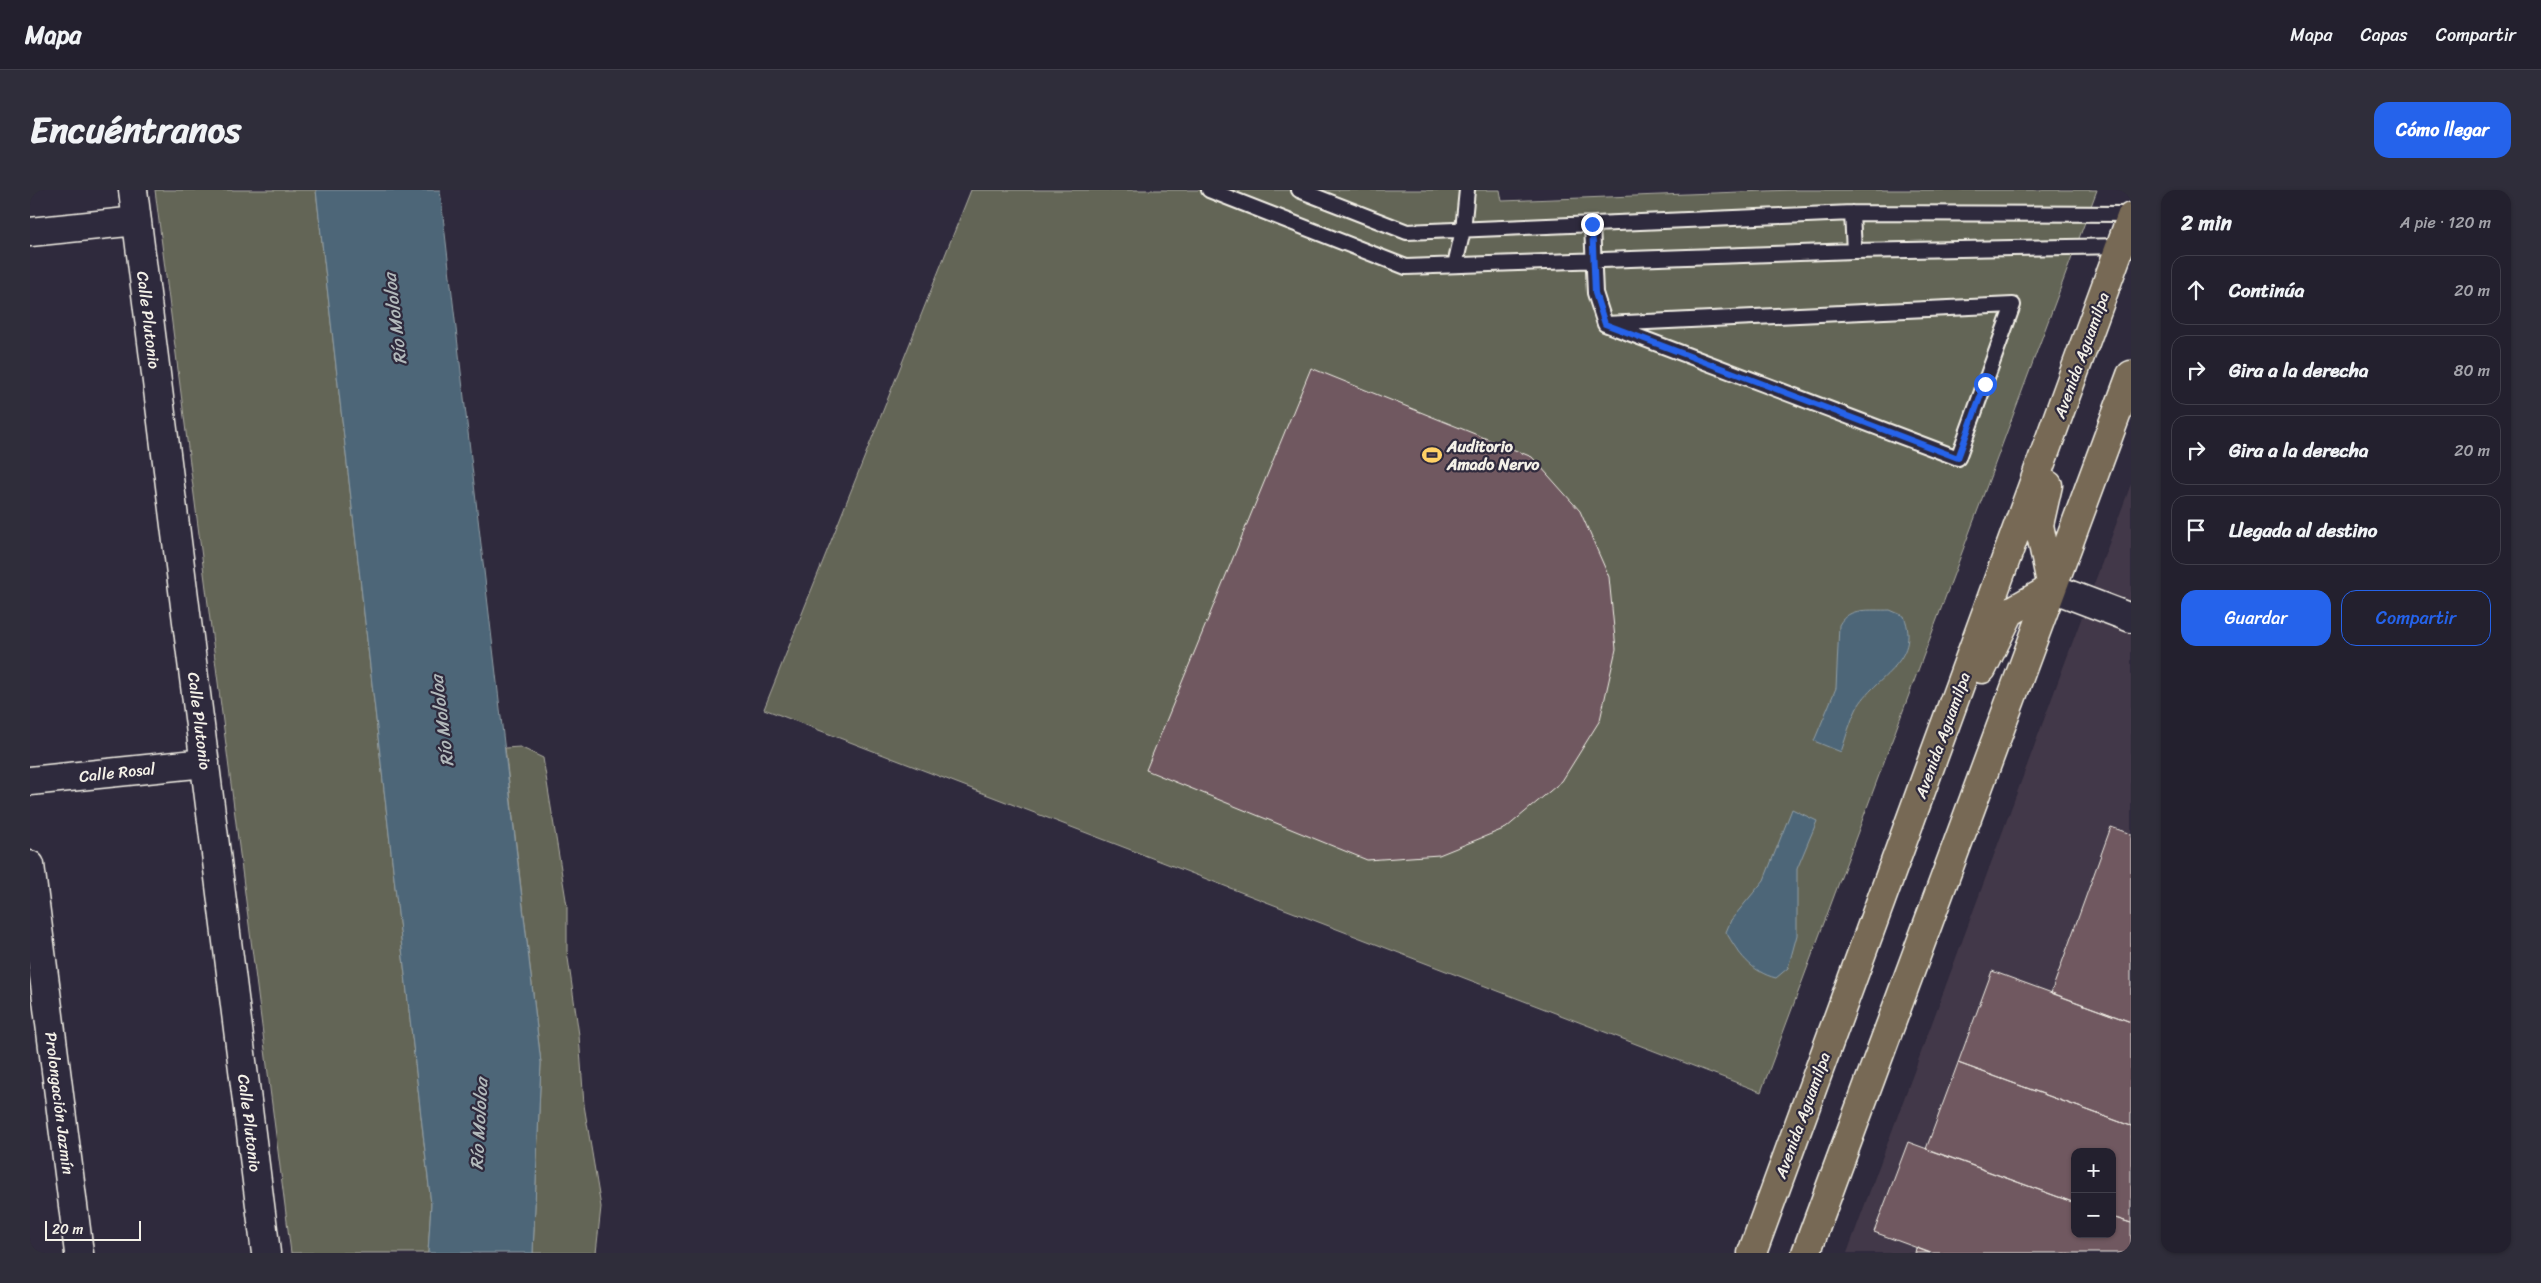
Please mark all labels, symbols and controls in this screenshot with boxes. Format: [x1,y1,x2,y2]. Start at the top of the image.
text: Mapa [25,14,81,56]
text: Mapa [2290,19,2333,51]
text: Capas [2361,19,2408,51]
text: Compartir [2436,19,2516,51]
text: Encuéntranos [30,99,241,161]
button: Cómo llegar [2374,102,2511,158]
text: 2 min [2181,204,2232,242]
text: A pie · 120 m [2400,208,2491,237]
route end [1581,213,1604,236]
street label: Calle Plutonio [128,270,169,371]
water label: Río Mololoa [373,270,416,366]
text: Continúa [2229,274,2304,307]
icon: ahead [2182,276,2210,304]
text: 20 m [2454,276,2490,305]
street label: Avenida Aguamilpa [2045,288,2118,423]
text: Gira a la derecha [2229,354,2368,387]
icon: right [2182,356,2210,384]
text: 80 m [2454,356,2490,385]
route start [1974,373,1997,396]
place label: Auditorio Amado Nervo [1446,432,1540,479]
text: Gira a la derecha [2229,434,2368,467]
icon: right [2182,436,2210,464]
text: 20 m [2454,436,2490,465]
sports icon: Auditorio Amado Nervo [1421,444,1443,466]
text: Llegada al destino [2229,514,2378,547]
icon: arrive [2182,516,2210,544]
button: Guardar [2181,590,2331,646]
button: Compartir [2341,590,2491,646]
street label: Avenida Aguamilpa [1906,668,1979,803]
street label: Calle Plutonio [179,671,220,772]
water label: Río Mololoa [420,672,463,768]
street label: Calle Rosal [78,754,157,791]
street label: Prolongación Jazmín [36,1030,83,1176]
street label: Avenida Aguamilpa [1766,1048,1839,1183]
street label: Calle Plutonio [229,1073,270,1174]
water label: Río Mololoa [461,1075,497,1171]
map controls [2071,1148,2116,1238]
button: + [2071,1148,2116,1193]
button: − [2071,1193,2116,1238]
text: 20 m [52,1217,83,1242]
scale bar [45,1218,141,1241]

